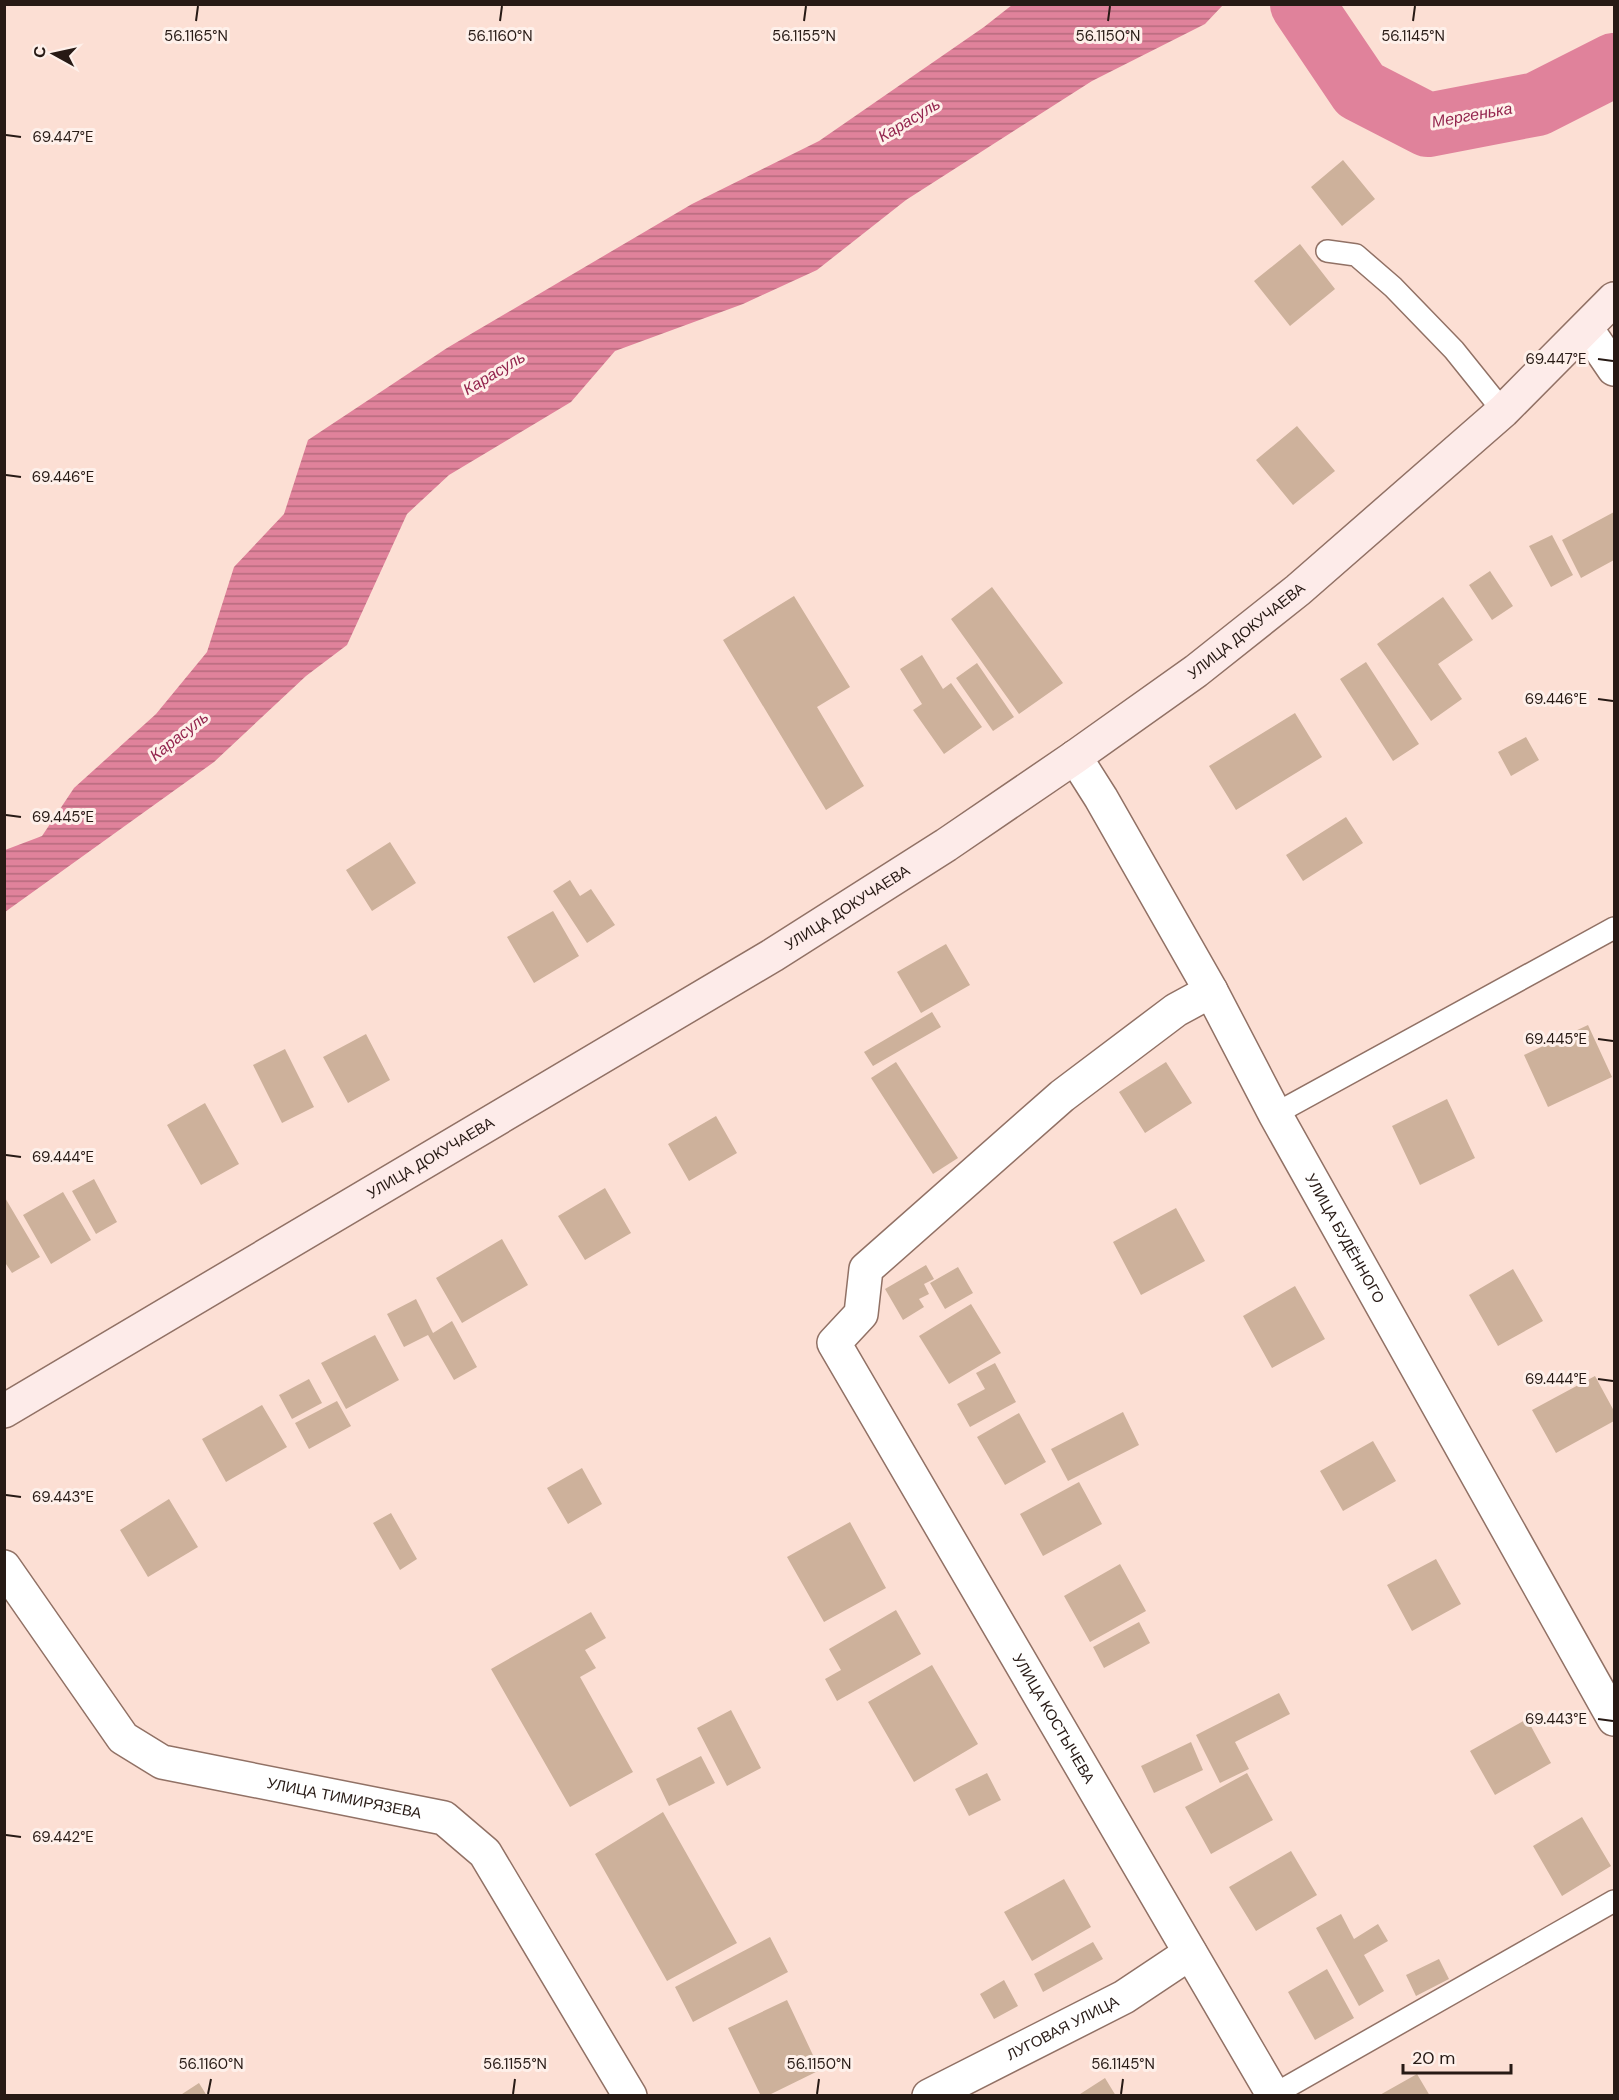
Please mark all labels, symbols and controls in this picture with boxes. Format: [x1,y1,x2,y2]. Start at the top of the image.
north arrow [24,24,84,84]
text: 56.1165°N [164,26,228,46]
text: 56.1160°N [467,26,533,46]
text: 56.1155°N [772,26,836,46]
text: 56.1150°N [1076,26,1140,46]
text: 56.1145°N [1381,26,1445,46]
text: С [28,44,51,59]
water label: Карасуль [874,93,944,147]
water label: Мергенька [1430,98,1514,132]
text: 69.447°E [33,127,93,147]
water label: Карасуль [459,346,529,400]
text: 69.447°E [1526,349,1586,369]
text: 69.446°E [32,467,94,487]
street label: УЛИЦА ДОКУЧАЕВА [1184,578,1309,684]
text: 69.446°E [1525,689,1587,709]
water label: Карасуль [145,706,213,766]
text: 69.445°E [32,807,94,827]
street label: УЛИЦА ДОКУЧАЕВА [781,861,914,955]
text: 69.445°E [1525,1029,1587,1049]
street label: УЛИЦА ДОКУЧАЕВА [363,1113,498,1204]
text: 69.444°E [32,1147,94,1167]
street label: УЛИЦА БУДЁННОГО [1300,1170,1389,1307]
text: 69.444°E [1525,1369,1587,1389]
text: 69.443°E [32,1487,94,1507]
street label: УЛИЦА КОСТЫЧЕВА [1008,1650,1099,1787]
text: 69.443°E [1525,1709,1587,1729]
street label: УЛИЦА ТИМИРЯЗЕВА [265,1773,423,1823]
text: 69.442°E [32,1827,94,1847]
street label: ЛУГОВАЯ УЛИЦА [1003,1991,1122,2065]
scale bar [1403,2037,1511,2075]
text: 20 m [1412,2046,1455,2070]
text: 56.1160°N [178,2054,244,2074]
text: 56.1155°N [483,2054,547,2074]
text: 56.1150°N [787,2054,851,2074]
text: 56.1145°N [1091,2054,1155,2074]

